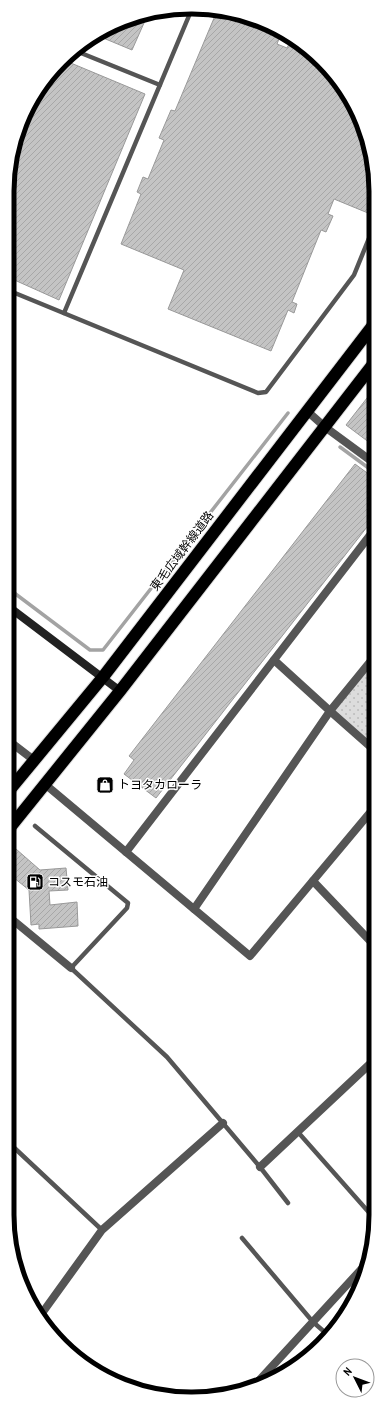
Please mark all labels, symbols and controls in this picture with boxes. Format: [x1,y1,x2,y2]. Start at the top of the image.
street label: 東毛広域幹線道路 [147,508,217,594]
shop icon: トヨタカローラ [95,775,115,795]
place label: トヨタカローラ [118,777,202,793]
fuel station icon: コスモ石油 [25,872,45,892]
place label: コスモ石油 [48,874,108,890]
north arrow [335,1358,375,1398]
text: N [340,1364,355,1378]

